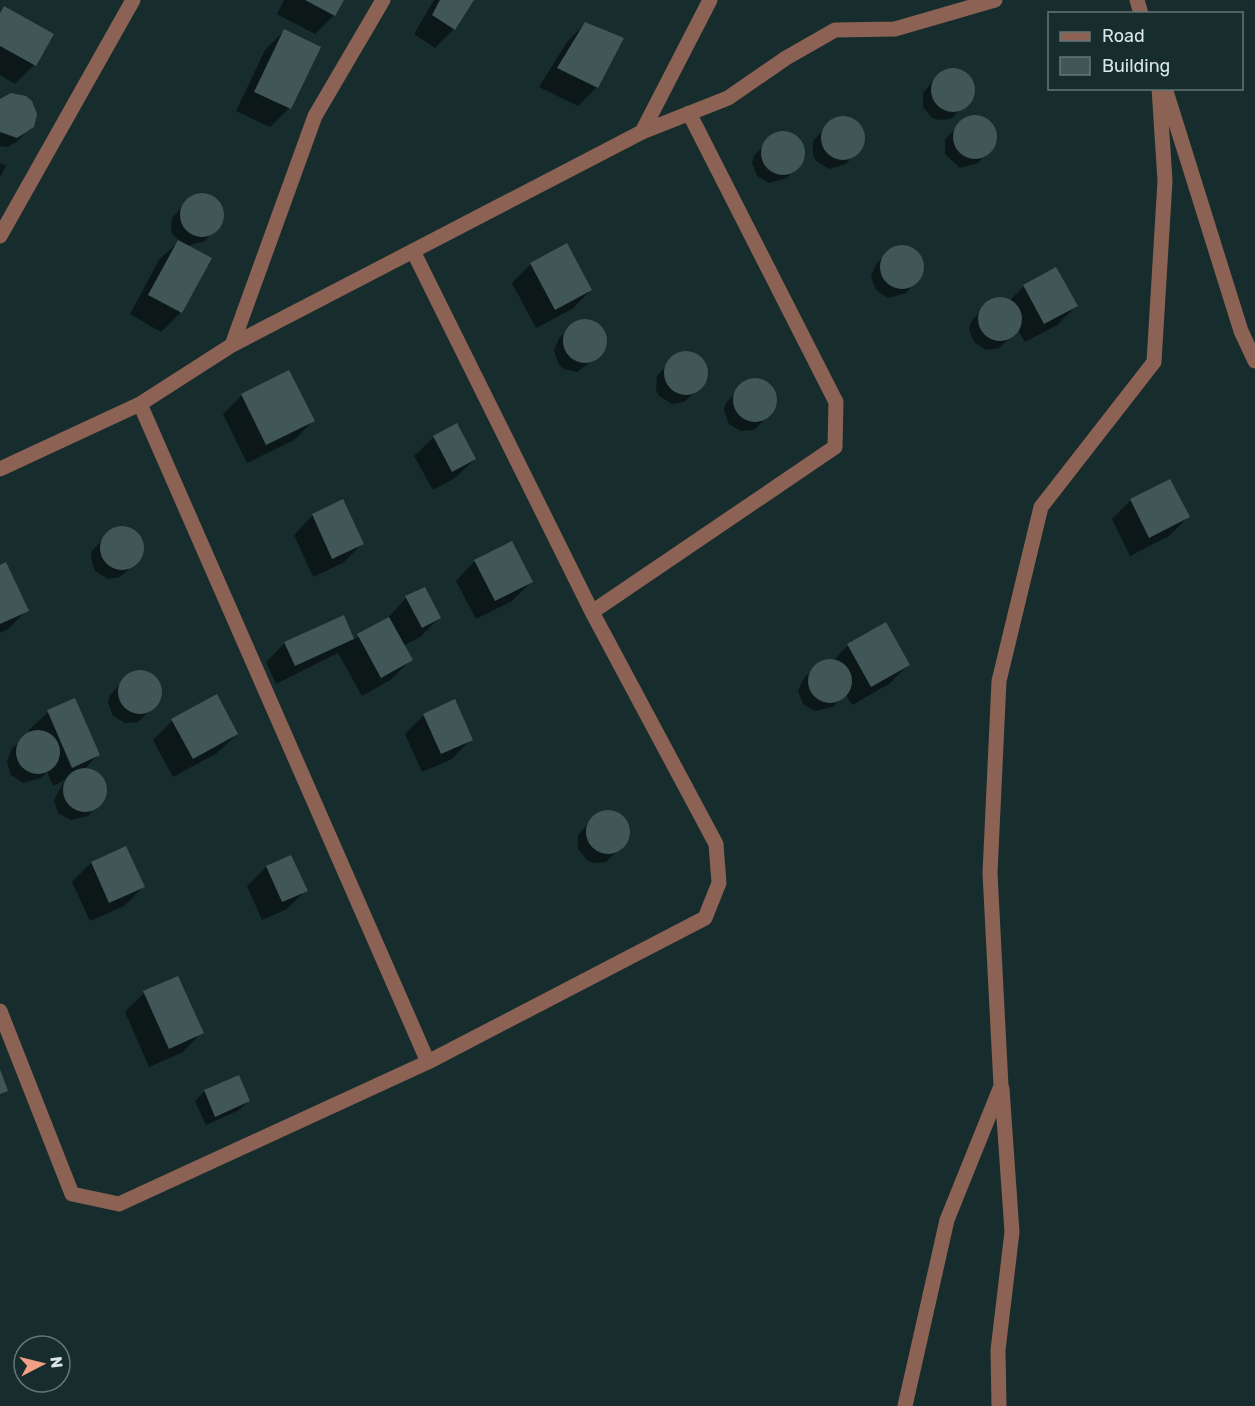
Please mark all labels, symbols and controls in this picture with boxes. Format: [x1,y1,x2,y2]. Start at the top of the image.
legend [1048,12,1243,90]
text: Road [1102,25,1145,47]
text: Building [1102,55,1170,77]
north arrow [12,1334,72,1394]
text: N [46,1355,67,1369]

